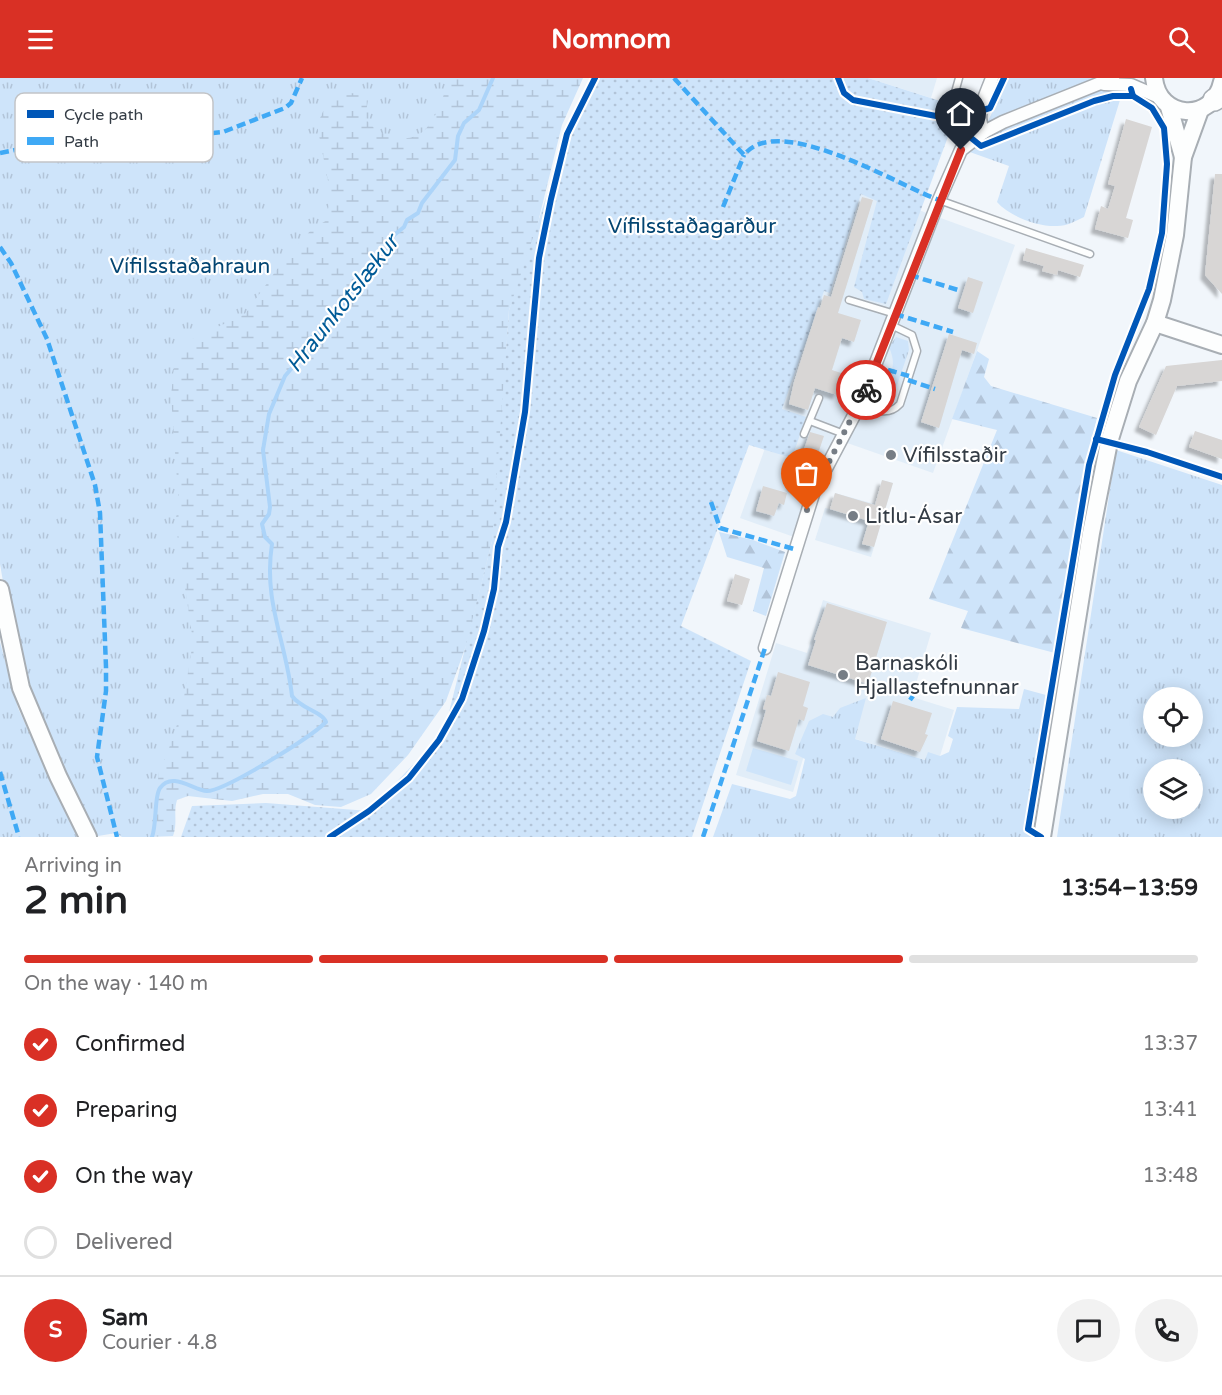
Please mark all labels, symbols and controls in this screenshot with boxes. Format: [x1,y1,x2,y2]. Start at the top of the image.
icon: menu [24,23,57,56]
text: Nomnom [551,23,671,56]
icon: search [1165,23,1198,56]
pin [935,88,986,150]
legend [15,93,213,162]
icon: home [944,97,977,130]
text: Cycle path [64,105,143,125]
text: Path [64,132,99,152]
park label: Vífilsstaðagarður [608,214,776,239]
water label: Hraunkotslækur [281,228,406,378]
park label: Vífilsstaðahraun [110,254,270,279]
courier [836,360,896,420]
icon: bike [850,374,883,407]
place label: Vífilsstaðir [903,443,1007,468]
pin [781,448,832,510]
marker: Vífilsstaðir [884,448,898,462]
icon: bag [790,457,823,490]
place label: Litlu-Ásar [865,504,962,529]
marker: Litlu-Ásar [846,509,860,523]
place label: Barnaskóli Hjallastefnunnar [855,651,1019,700]
marker: Barnaskóli Hjallastefnunnar [836,668,850,682]
map controls [1143,687,1203,819]
button: locate [1143,687,1203,747]
button: layers [1143,759,1203,819]
text: Arriving in [24,854,122,878]
text: 13:54–13:59 [1061,875,1198,901]
text: 2 min [24,877,128,924]
text: On the way · 140 m [24,972,208,996]
icon: check [24,1028,57,1061]
text: Confirmed [75,1031,185,1057]
text: 13:37 [1143,1032,1198,1056]
icon: check [24,1094,57,1127]
text: Preparing [75,1097,178,1123]
text: 13:41 [1143,1098,1198,1122]
icon: check [24,1160,57,1193]
text: On the way [75,1163,193,1189]
text: 13:48 [1143,1164,1198,1188]
text: Delivered [75,1229,173,1255]
button: chat [1057,1299,1120,1362]
button: phone [1135,1299,1198,1362]
text: Sam [102,1305,148,1331]
text: S [49,1317,62,1343]
text: Courier · 4.8 [102,1331,217,1355]

